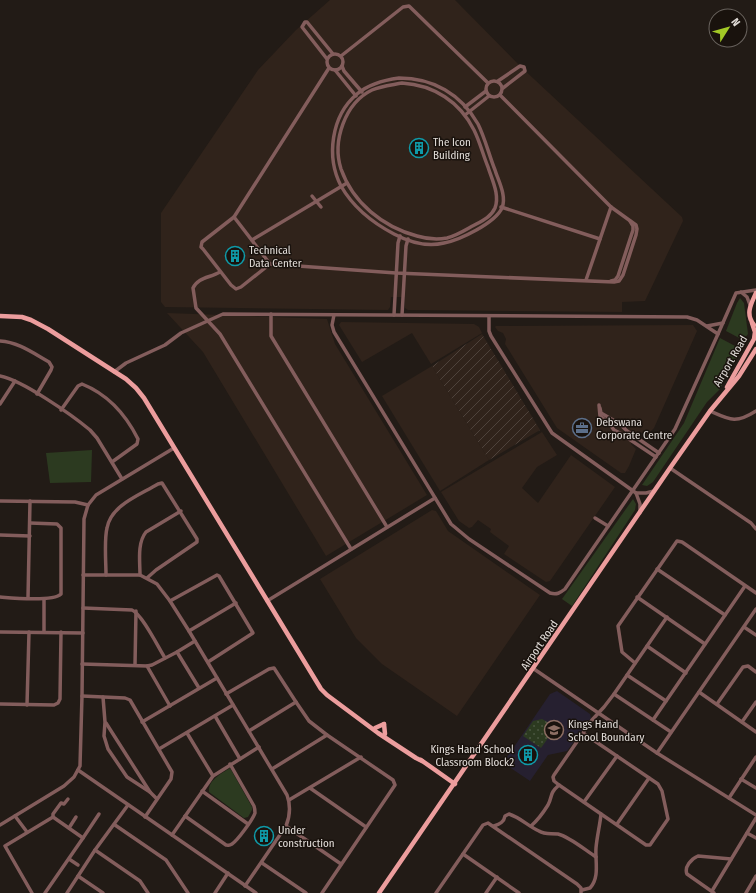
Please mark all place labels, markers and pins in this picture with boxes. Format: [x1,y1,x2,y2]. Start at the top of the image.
place label: The Icon Building [433,136,471,162]
building icon: The Icon Building [408,137,430,159]
place label: Technical Data Center [249,244,302,270]
building icon: Technical Data Center [224,245,246,267]
place label: Debswana Corporate Centre [596,416,672,442]
office icon: Debswana Corporate Centre [571,417,593,439]
place label: Kings Hand School Boundary [568,718,644,744]
school or university icon: Kings Hand School Boundary [543,719,565,741]
place label: Kings Hand School Classroom Block2 [430,743,514,769]
building icon: Kings Hand School Classroom Block2 [517,744,539,766]
place label: Under construction [278,824,335,850]
building icon: Under construction [253,825,275,847]

